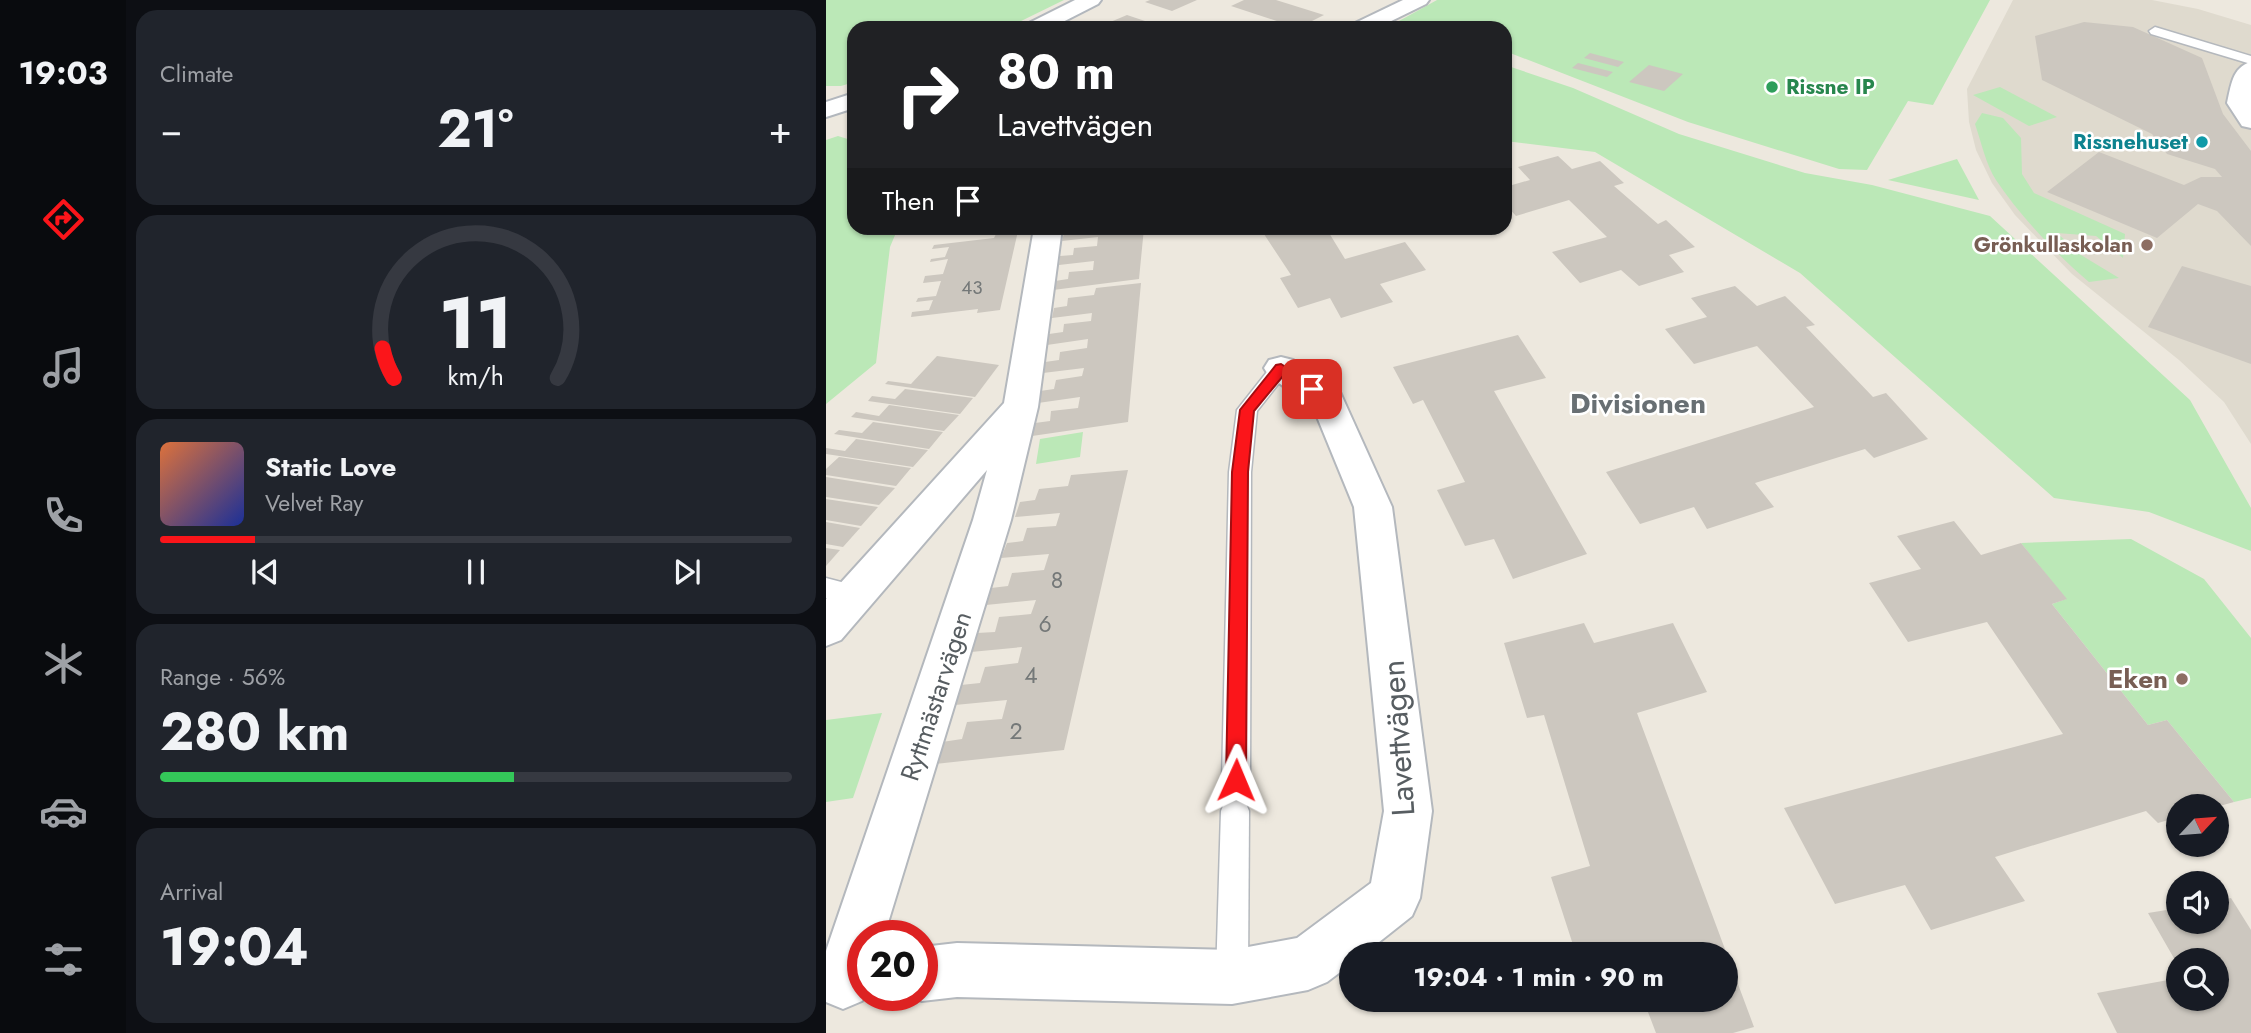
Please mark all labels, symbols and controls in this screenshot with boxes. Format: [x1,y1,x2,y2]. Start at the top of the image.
text: 80 m [997,37,1115,107]
icon: right [882,49,973,140]
text: 19:03 [18,50,108,96]
text: Climate [160,57,233,91]
place label: Rissne IP [1786,72,1875,102]
marker: Rissne IP [1764,79,1780,95]
text: 21° [438,91,514,167]
text: − [160,102,182,157]
text: + [769,102,792,157]
text: Lavettvägen [997,102,1153,148]
place label: Rissnehuset [2073,127,2188,157]
marker: Rissnehuset [2194,134,2210,150]
text: Then [882,182,935,220]
icon: arrive [949,182,987,220]
icon: directions [39,195,88,244]
place label: Grönkullaskolan [1974,230,2133,260]
marker: Grönkullaskolan [2139,237,2155,253]
text: 11 [439,270,513,375]
house number: 43 [961,274,983,301]
icon: music [39,343,88,392]
text: km/h [448,358,504,394]
pin [1282,359,1342,419]
icon: arrive [1293,370,1331,408]
district label: Divisionen [1570,383,1706,424]
text: Static Love [265,448,397,486]
text: Velvet Ray [265,486,363,520]
icon: phone [39,491,88,540]
icon: previous [246,553,284,591]
icon: pause [457,553,495,591]
icon: next [668,553,706,591]
house number: 8 [1051,563,1063,597]
street label: Ryttmästarvägen [891,606,981,786]
house number: 6 [1038,607,1052,641]
icon: climate [39,639,88,688]
house number: 4 [1024,658,1038,692]
street label: Lavettvägen [1370,658,1426,818]
text: Range · 56% [160,660,285,694]
place label: Eken [2108,660,2168,698]
marker: Eken [2174,671,2190,687]
text: 280 km [160,694,349,770]
house number: 2 [1009,714,1023,748]
position arrow [1199,743,1273,817]
icon: car [39,787,88,836]
north arrow [2166,794,2230,858]
map controls [2166,794,2229,1011]
button: sound [2166,871,2229,934]
text: Arrival [160,875,223,909]
text: 19:04 [160,909,309,985]
speed limit sign: 20 [847,920,938,1011]
icon: filters [39,935,88,984]
button: search [2166,948,2229,1011]
text: 19:04 · 1 min · 90 m [1413,958,1664,996]

